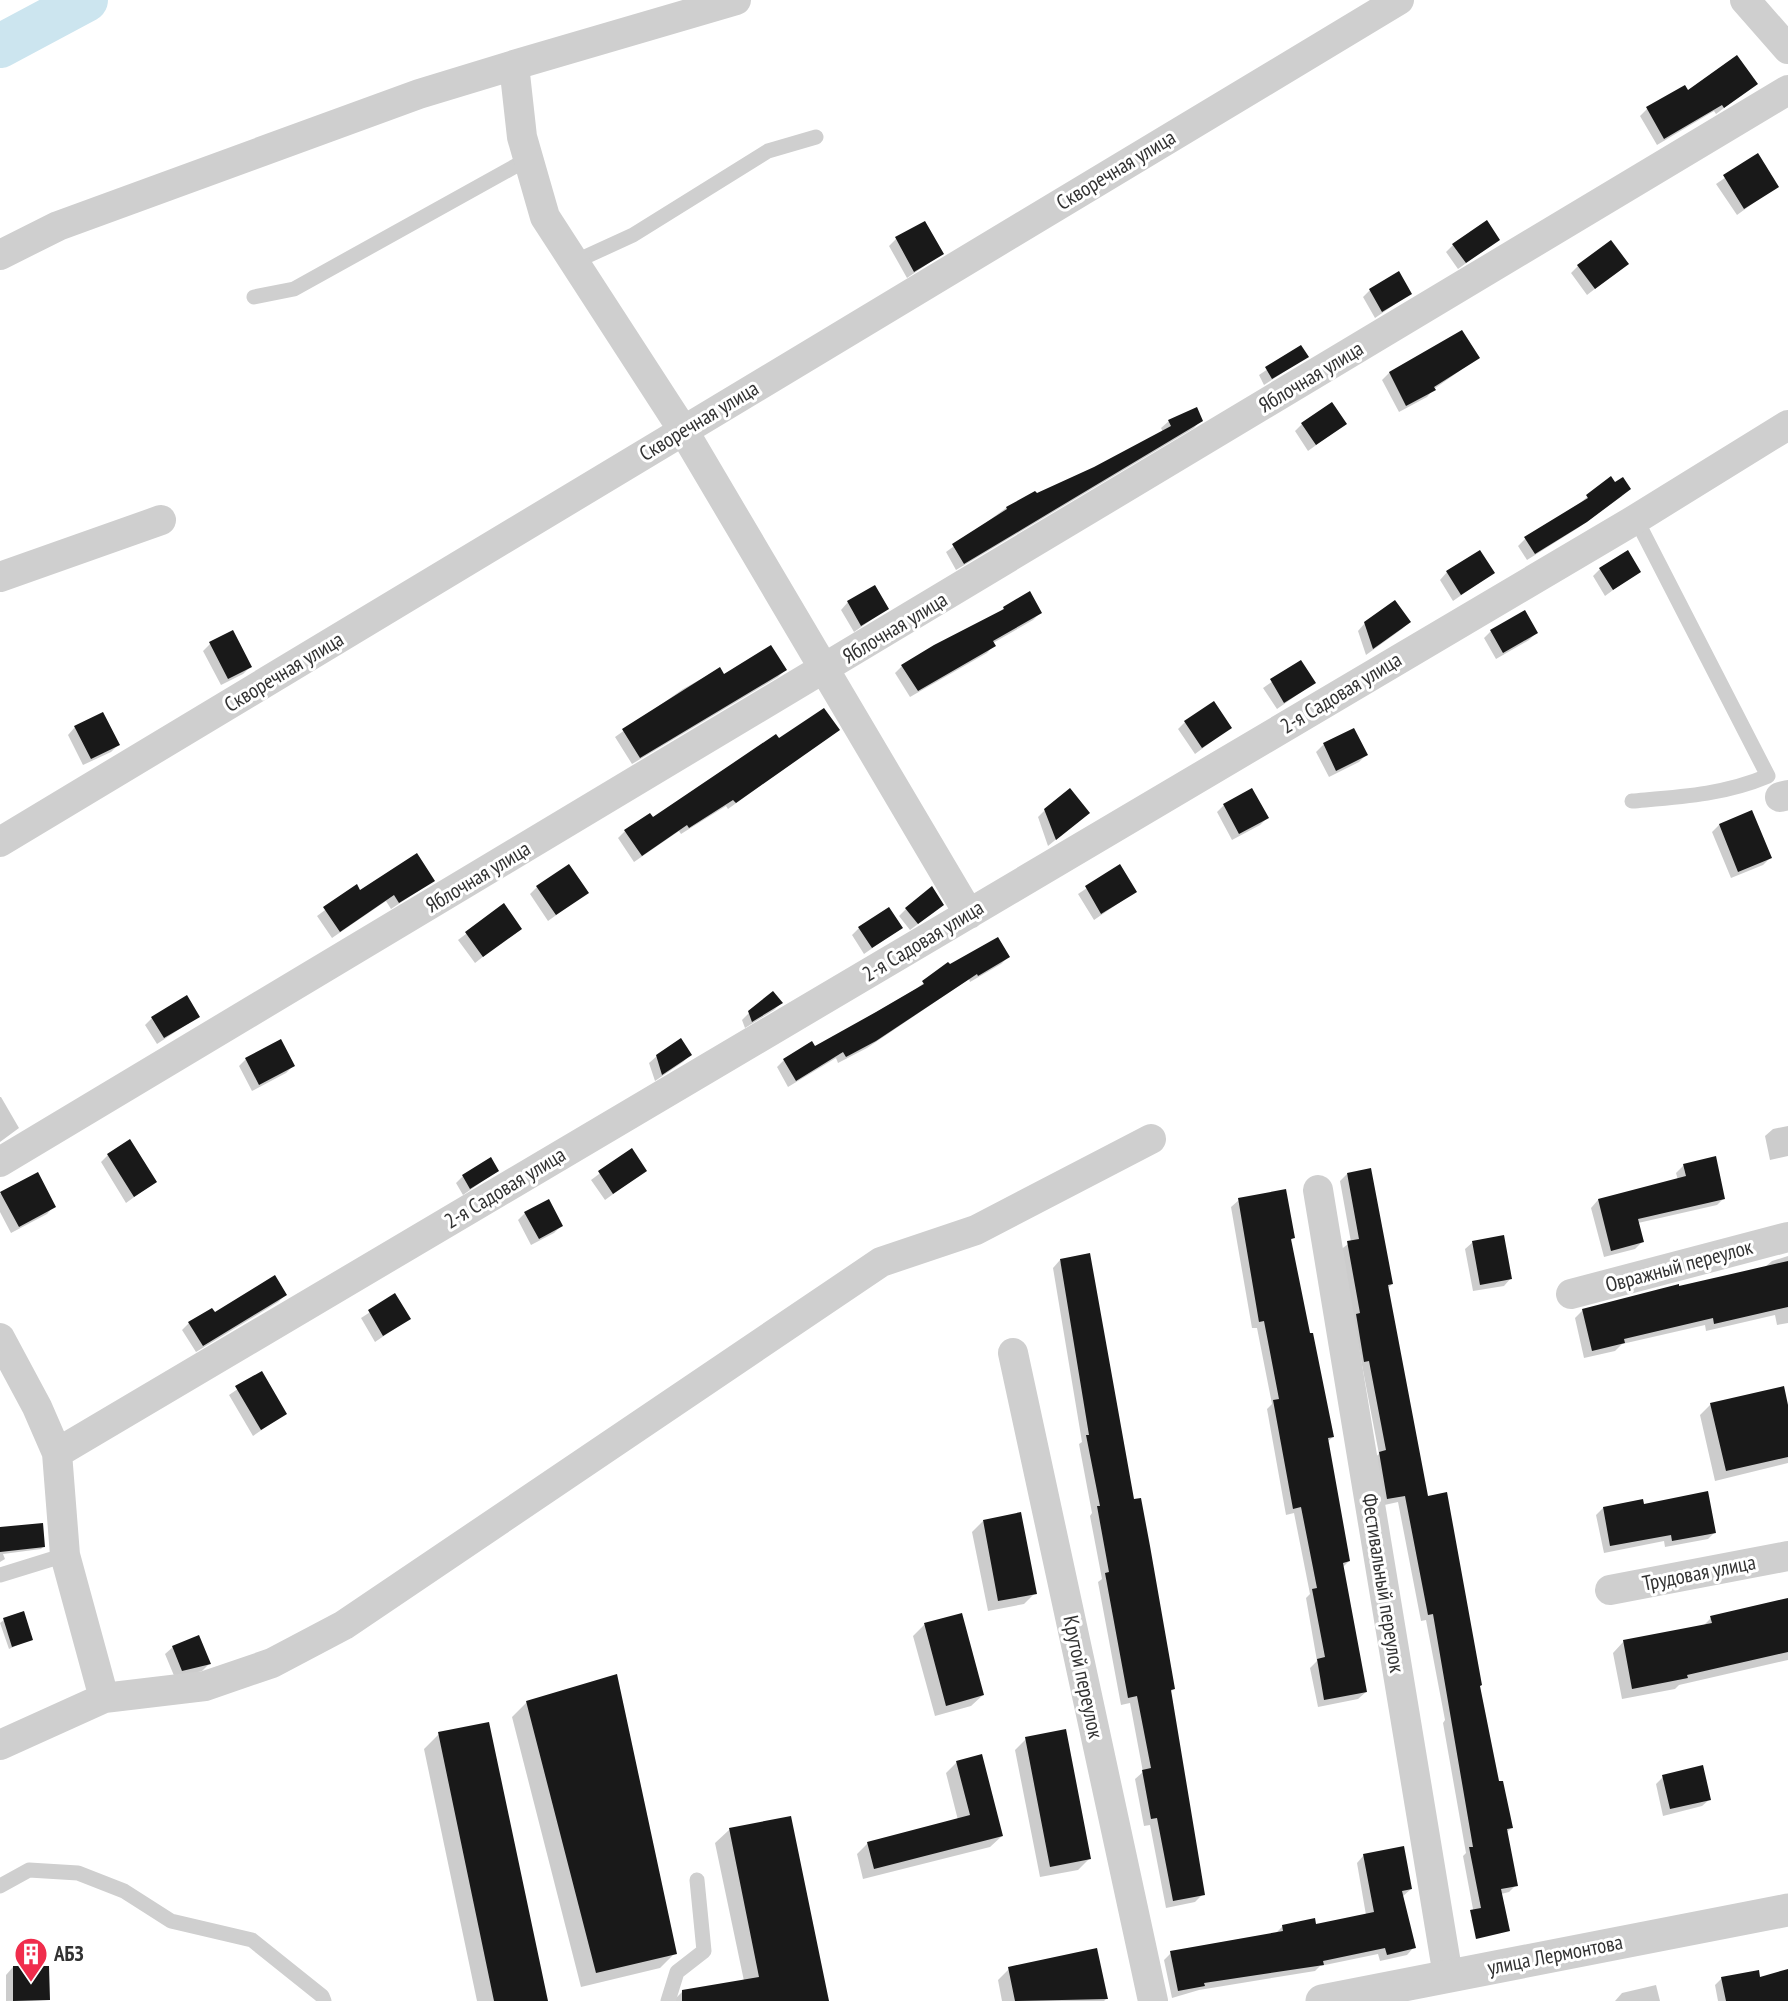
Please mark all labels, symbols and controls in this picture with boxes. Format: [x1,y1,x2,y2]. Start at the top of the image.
street label: Скворечная улица [1051,123,1180,216]
street label: Яблочная улица [1253,335,1368,418]
street label: Скворечная улица [634,374,763,467]
street label: Яблочная улица [837,586,952,669]
street label: Скворечная улица [219,625,348,718]
street label: 2-я Садовая улица [1275,646,1406,739]
street label: Яблочная улица [420,835,535,918]
street label: 2-я Садовая улица [857,894,988,987]
street label: 2-я Садовая улица [439,1141,570,1234]
street label: Овражный переулок [1602,1233,1756,1298]
street label: Фестивальный переулок [1356,1491,1411,1674]
street label: Трудовая улица [1640,1548,1758,1597]
street label: Крутой переулок [1057,1613,1110,1741]
street label: улица Лермонтова [1485,1928,1625,1981]
building icon: АБЗ [13,1936,49,1983]
place label: АБЗ [53,1940,84,1967]

